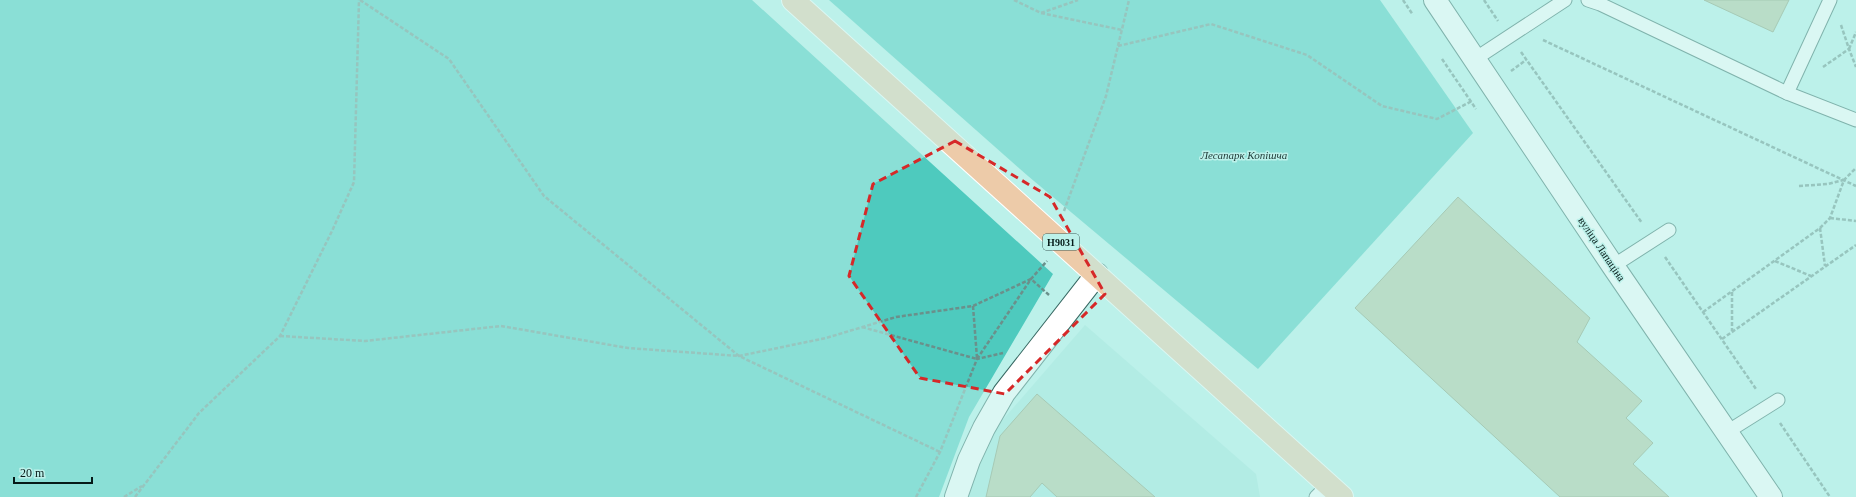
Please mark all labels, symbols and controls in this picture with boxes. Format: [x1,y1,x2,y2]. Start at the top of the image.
park label: Лесапарк Копішча [1200,149,1288,161]
street label: вуліца Лапаціна [1576,215,1628,283]
road number: Н9031 [1043,234,1079,250]
scale bar [14,459,92,485]
text: 20 m [20,466,45,480]

